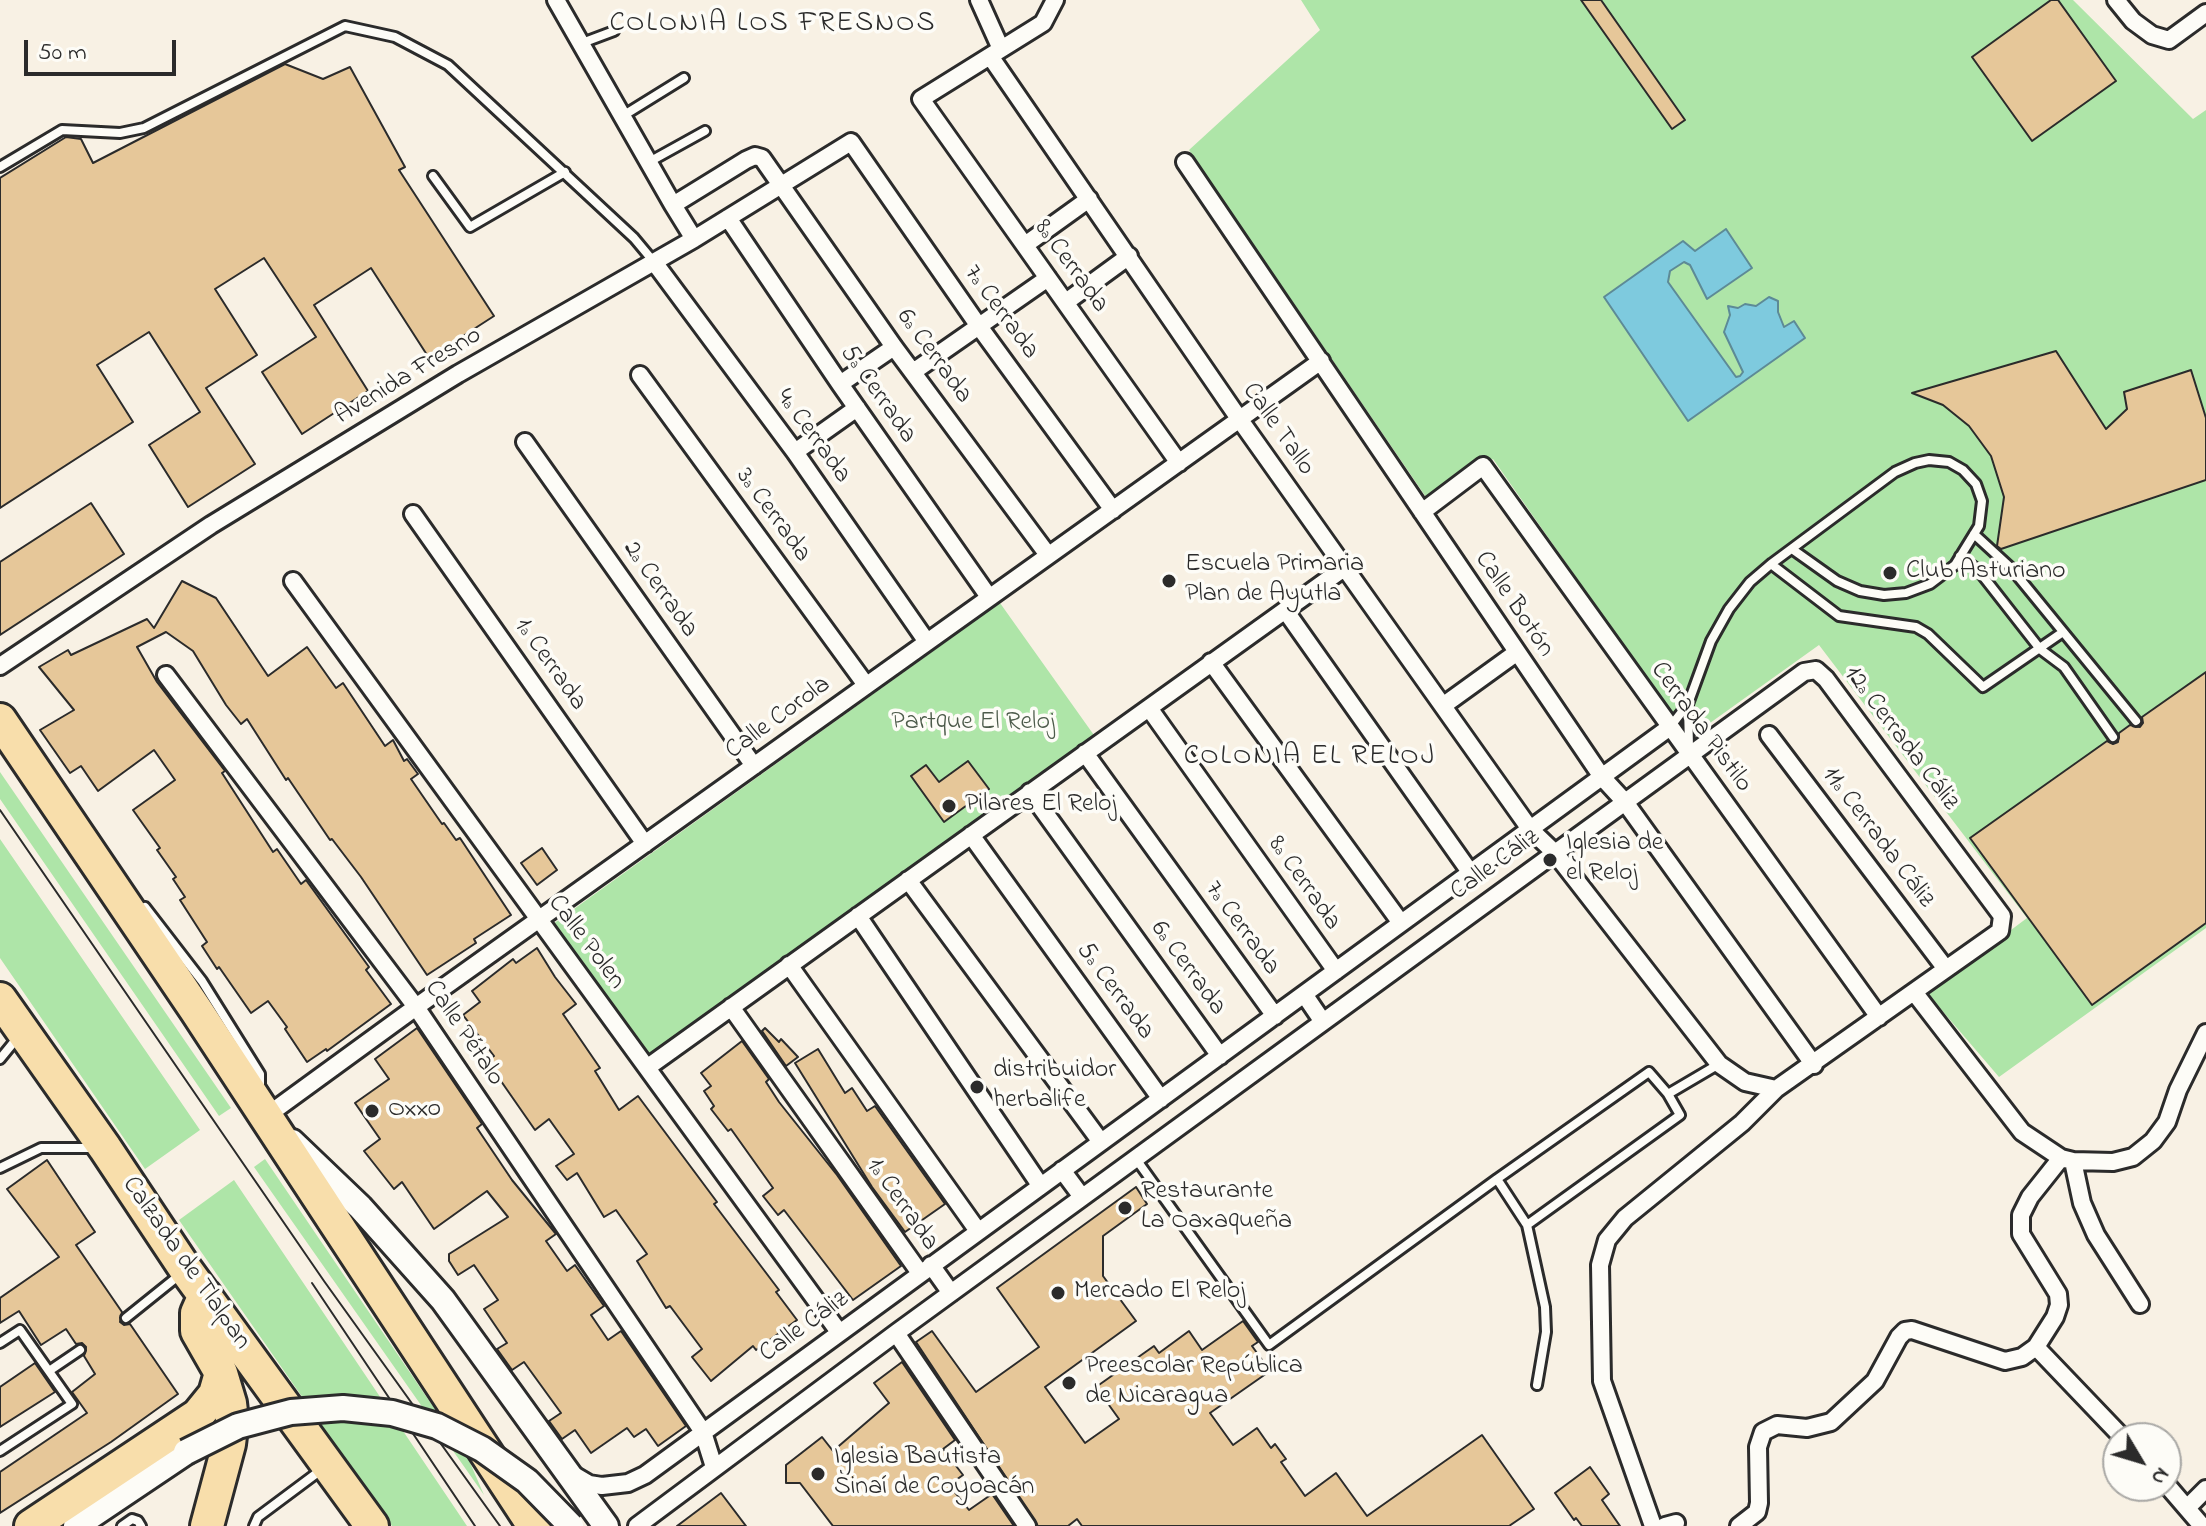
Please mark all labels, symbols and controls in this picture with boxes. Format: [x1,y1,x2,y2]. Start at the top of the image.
district label: COLONIA LOS FRESNOS [610,8,936,42]
scale bar [28,24,180,74]
text: 50 m [38,36,87,71]
street label: 8ª Cerrada [1026,214,1114,320]
street label: 7ª Cerrada [955,260,1045,366]
street label: 6ª Cerrada [888,304,978,410]
street label: Avenida Fresno [330,321,488,433]
street label: 5ª Cerrada [832,340,922,450]
street label: Calle Tallo [1234,377,1320,483]
street label: 4ª Cerrada [767,384,857,490]
street label: 3ª Cerrada [727,463,817,569]
street label: 2ª Cerrada [614,536,704,644]
street label: Calle Botón [1466,546,1560,664]
place label: Escuela Primaria Plan de Ayutla [1185,550,1364,612]
place label: Club Asturiano [1906,557,2066,589]
marker: Club Asturiano [1881,564,1899,582]
marker: Escuela Primaria Plan de Ayutla [1160,572,1178,590]
street label: 1ª Cerrada [506,612,592,718]
street label: Cerrada Pistilo [1642,657,1758,799]
street label: 12ª Cerrada Cáliz [1835,660,1965,818]
street label: Calle Corola [720,670,838,768]
park label: Partque El Reloj [891,708,1055,740]
district label: COLONIA EL RELOJ [1184,741,1436,775]
street label: 11ª Cerrada Cáliz [1814,761,1940,915]
place label: Pilares El Reloj [965,790,1116,822]
marker: Pilares El Reloj [940,797,958,815]
street label: Calle Cáliz [1445,823,1547,909]
place label: Iglesia de el Reloj [1566,829,1663,890]
street label: 8ª Cerrada [1259,831,1347,937]
marker: Iglesia de el Reloj [1541,851,1559,869]
street label: 7ª Cerrada [1196,876,1286,982]
street label: Calle Polen [539,890,631,996]
street label: 6ª Cerrada [1142,916,1232,1022]
street label: 5ª Cerrada [1068,937,1160,1047]
street label: Calle Pétalo [416,975,510,1093]
place label: distribuidor herbalife [993,1056,1116,1118]
marker: distribuidor herbalife [968,1078,986,1096]
place label: Oxxo [388,1095,441,1127]
marker: Oxxo [363,1102,381,1120]
street label: 1ª Cerrada [858,1152,944,1258]
street label: Calzada de Tlalpan [114,1171,256,1357]
place label: Restaurante La Oaxaqueña [1141,1177,1292,1238]
marker: Restaurante La Oaxaqueña [1116,1199,1134,1217]
place label: Mercado El Reloj [1074,1277,1245,1309]
marker: Mercado El Reloj [1049,1284,1067,1302]
street label: Calle Cáliz [754,1285,856,1371]
place label: Preescolar República de Nicaragua [1085,1352,1303,1414]
marker: Preescolar República de Nicaragua [1060,1374,1078,1392]
north arrow [2102,1422,2182,1502]
place label: Iglesia Bautista Sinaí de Coyoacán [834,1443,1034,1504]
text: N [2142,1460,2177,1491]
marker: Iglesia Bautista Sinaí de Coyoacán [809,1465,827,1483]

